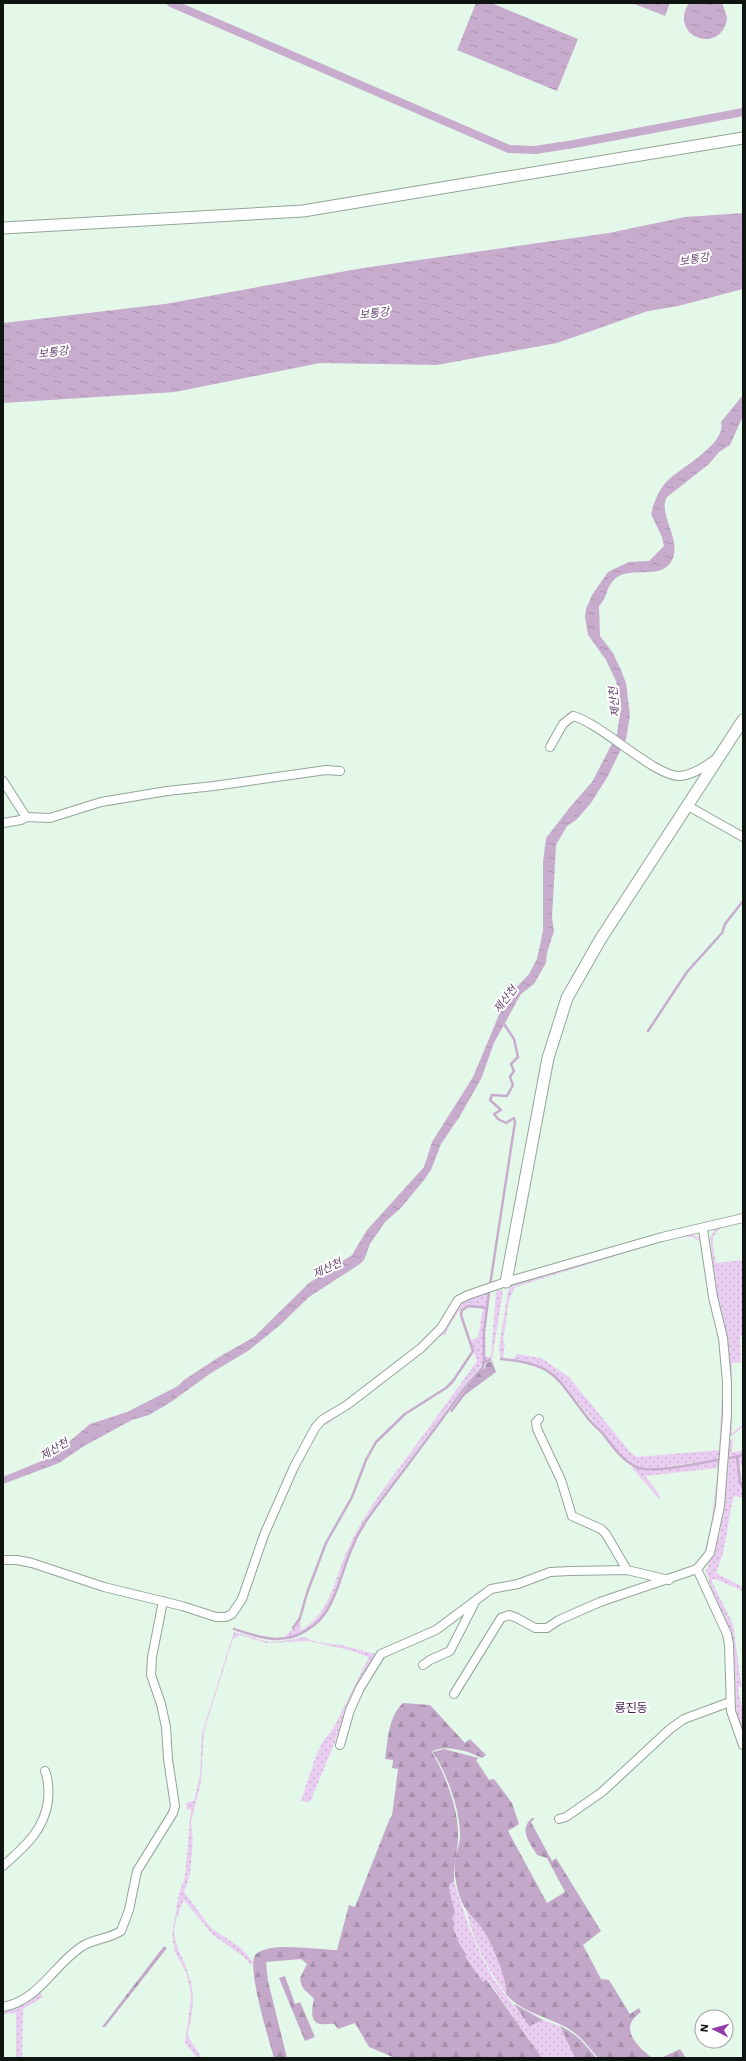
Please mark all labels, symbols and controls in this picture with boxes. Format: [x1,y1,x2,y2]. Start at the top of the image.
water label: 보통강 [678,250,712,269]
water label: 보통강 [358,305,392,322]
water label: 보통강 [37,344,71,361]
water label: 제산천 [607,684,622,718]
water label: 제산천 [491,982,521,1015]
water label: 제산천 [311,1255,345,1281]
water label: 제산천 [38,1435,72,1463]
district label: 룡진동 [614,1701,648,1715]
north arrow [694,2009,734,2049]
text: N [698,2023,711,2033]

